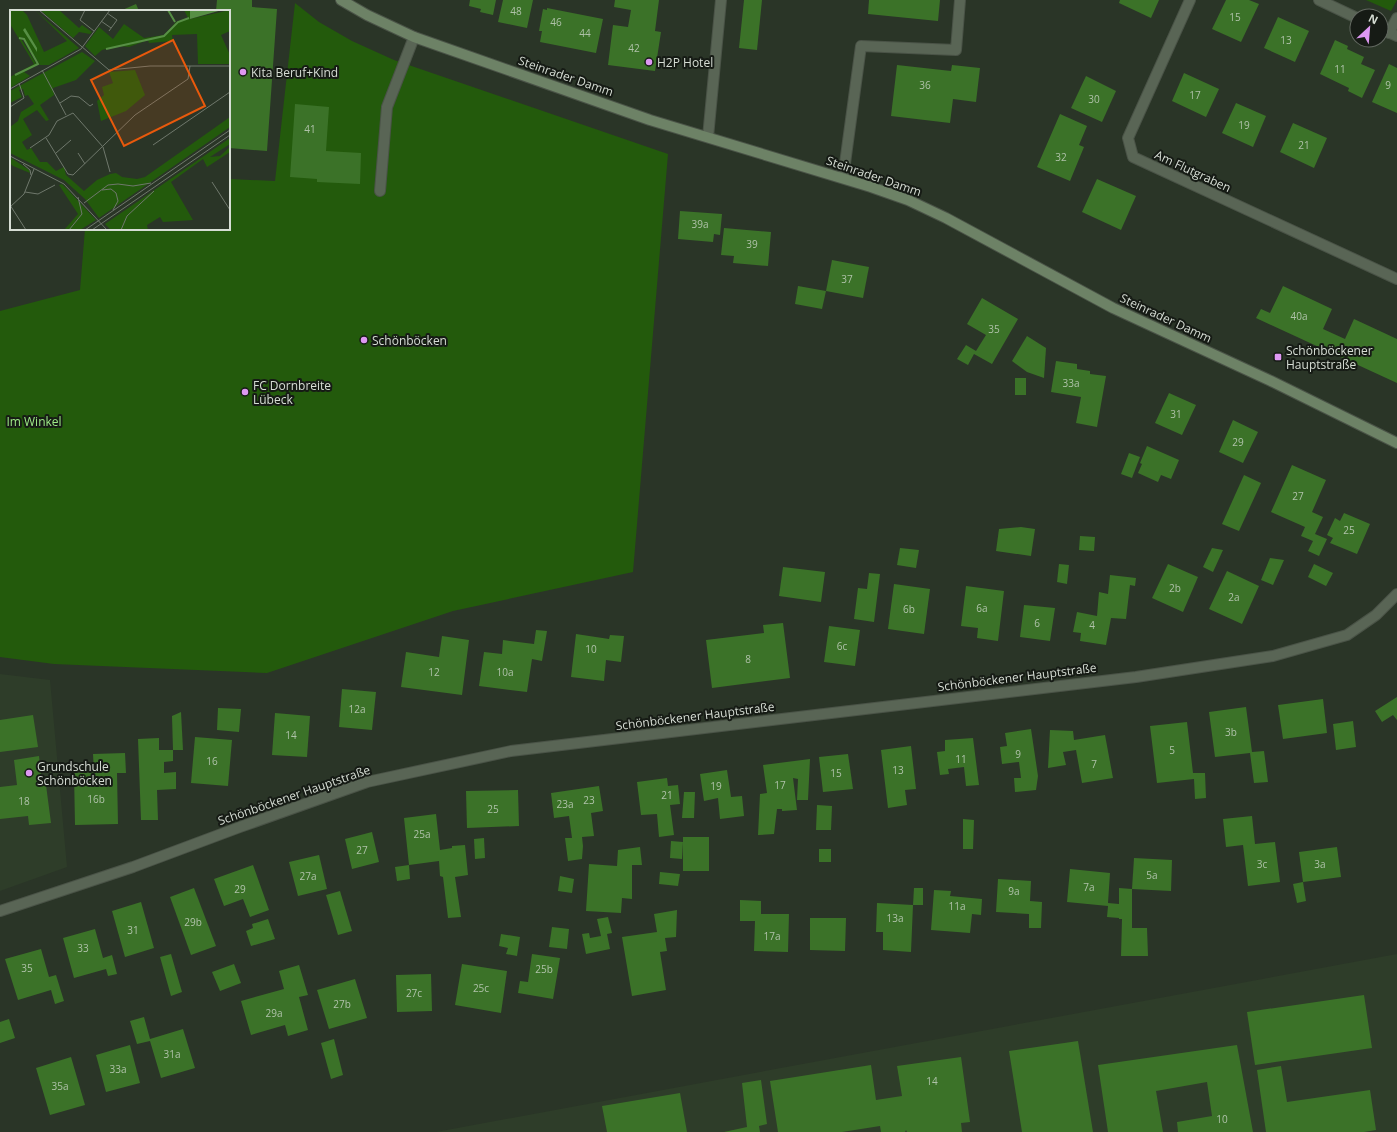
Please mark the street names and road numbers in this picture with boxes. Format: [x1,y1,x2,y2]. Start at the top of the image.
street label: Steinrader Damm [516,52,616,100]
street label: Am Flutgraben [1152,146,1234,196]
street label: Steinrader Damm [824,152,924,200]
street label: Steinrader Damm [1117,289,1215,347]
street label: Schönböckener Hauptstraße [937,659,1098,695]
street label: Schönböckener Hauptstraße [615,698,776,734]
street label: Schönböckener Hauptstraße [216,761,373,829]

